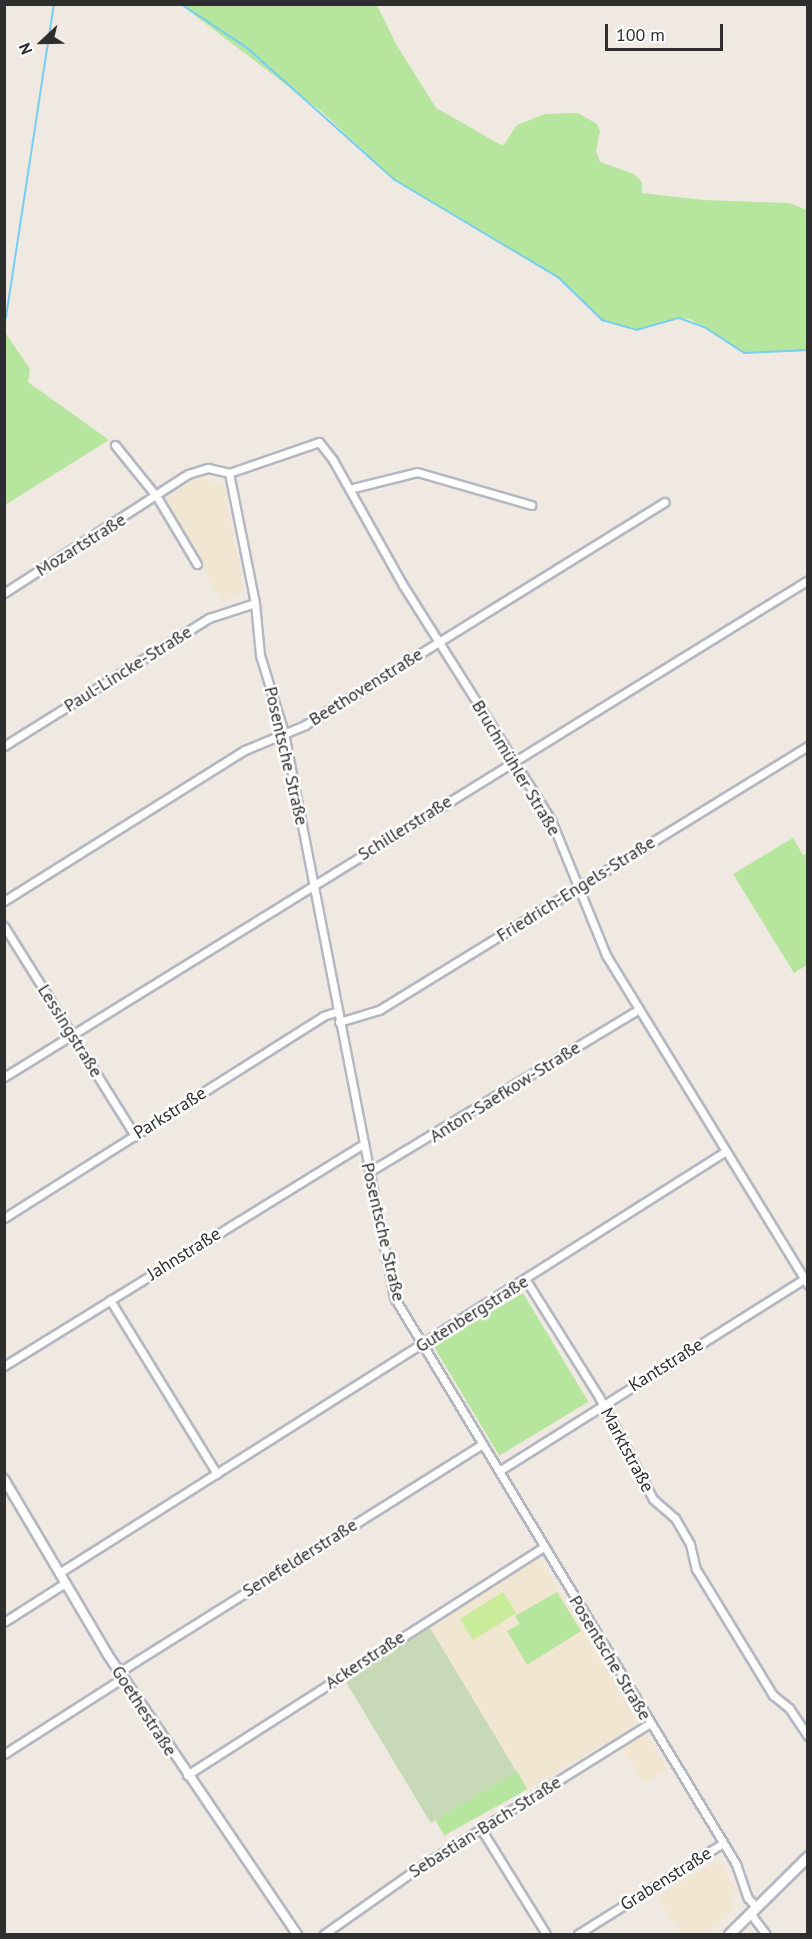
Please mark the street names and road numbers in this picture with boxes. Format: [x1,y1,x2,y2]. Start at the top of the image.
street label: Mozartstraße [32,509,130,581]
street label: Paul-Lincke-Straße [60,621,196,717]
street label: Beethovenstraße [305,643,427,731]
street label: Posentsche Straße [260,685,312,827]
street label: Bruchmühler Straße [467,696,565,840]
street label: Schillerstraße [354,791,456,865]
street label: Friedrich-Engels-Straße [493,831,659,947]
street label: Lessingstraße [33,981,107,1081]
street label: Anton-Saefkow-Straße [426,1037,584,1147]
street label: Parkstraße [130,1082,210,1144]
street label: Posentsche Straße [357,1161,409,1303]
street label: Jahnstraße [143,1223,225,1285]
street label: Gutenbergstraße [412,1271,532,1357]
street label: Kantstraße [625,1334,707,1396]
street label: Marktstraße [596,1404,658,1496]
street label: Senefelderstraße [239,1514,361,1602]
street label: Posentsche Straße [564,1592,656,1724]
street label: Ackerstraße [321,1626,409,1694]
street label: Goethestraße [107,1662,181,1760]
street label: Sebastian-Bach-Straße [405,1771,565,1883]
street label: Grabenstraße [616,1842,716,1916]

